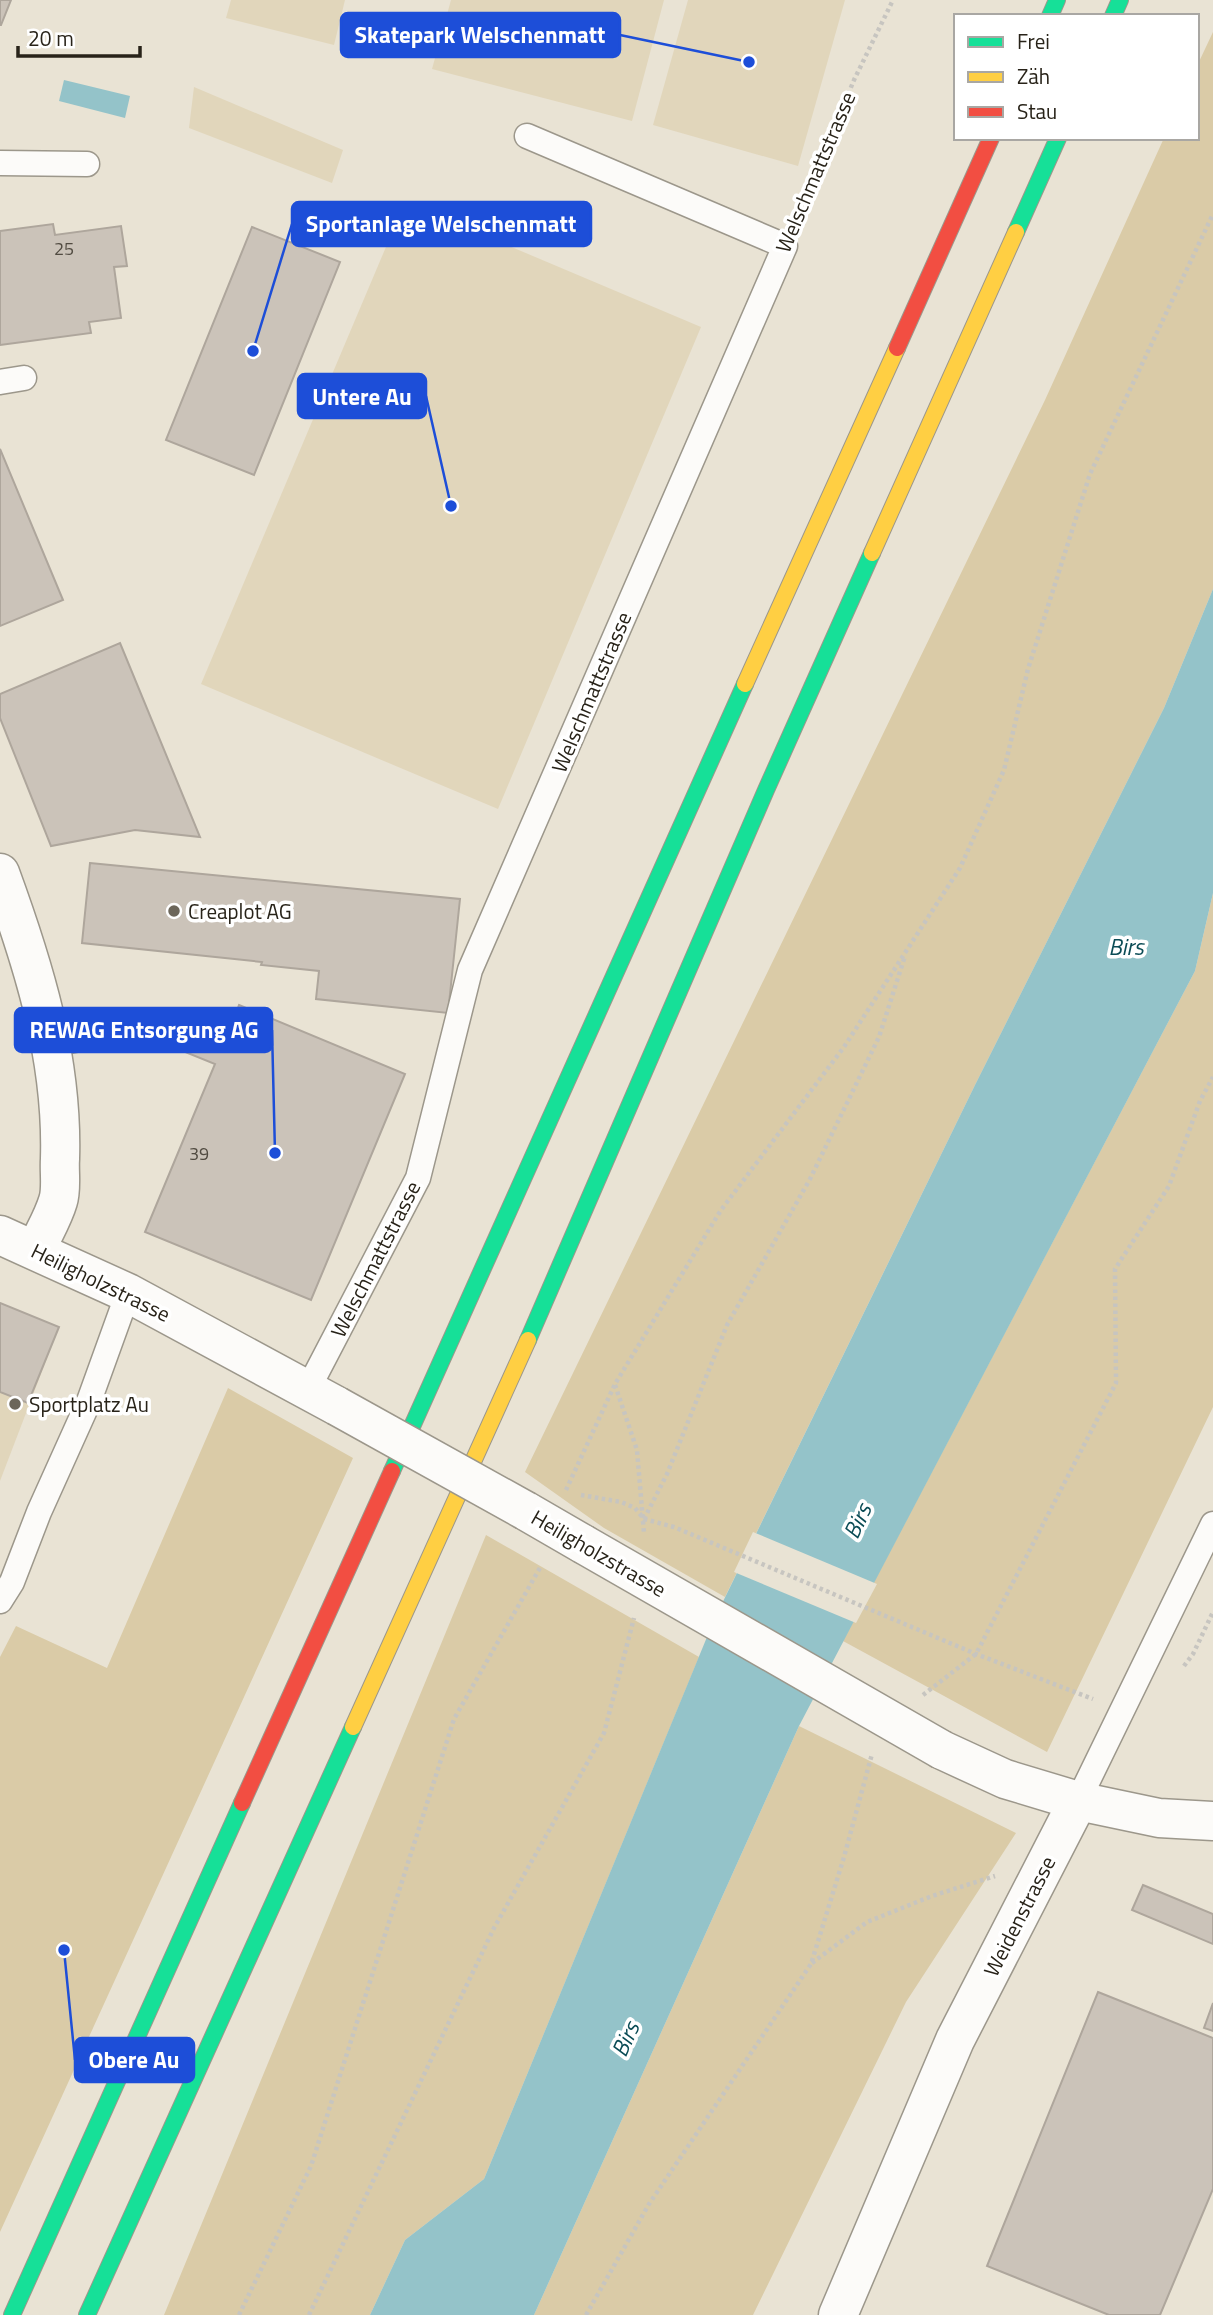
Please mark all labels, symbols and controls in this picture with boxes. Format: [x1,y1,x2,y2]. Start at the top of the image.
callout: Skatepark Welschenmatt [341,13,620,57]
scale bar [18,14,140,58]
legend [954,14,1199,140]
text: Skatepark Welschenmatt [355,17,605,52]
text: 20 m [28,22,74,54]
text: Frei [1017,25,1050,57]
text: Zäh [1017,60,1050,92]
street label: Welschmattstrasse [767,87,863,257]
text: Stau [1017,95,1057,127]
callout: Sportanlage Welschenmatt [292,202,591,246]
text: Sportanlage Welschenmatt [306,206,576,241]
house number: 25 [54,235,74,262]
callout: Untere Au [298,374,426,418]
text: Untere Au [312,379,412,414]
street label: Welschmattstrasse [543,607,639,777]
place label: Creaplot AG [188,895,292,927]
marker: Creaplot AG [166,903,182,919]
water label: Birs [1108,929,1146,964]
callout: REWAG Entsorgung AG [15,1008,272,1052]
text: REWAG Entsorgung AG [30,1012,258,1047]
house number: 39 [189,1140,209,1167]
street label: Welschmattstrasse [322,1175,428,1343]
street label: Heiligholzstrasse [26,1234,176,1330]
place label: Sportplatz Au [29,1388,149,1420]
marker: Sportplatz Au [7,1396,23,1412]
water label: Birs [834,1496,881,1544]
street label: Heiligholzstrasse [525,1501,673,1605]
street label: Weidenstrasse [975,1850,1063,1982]
water label: Birs [602,2014,649,2062]
callout: Obere Au [75,2038,194,2082]
text: Obere Au [88,2042,180,2077]

